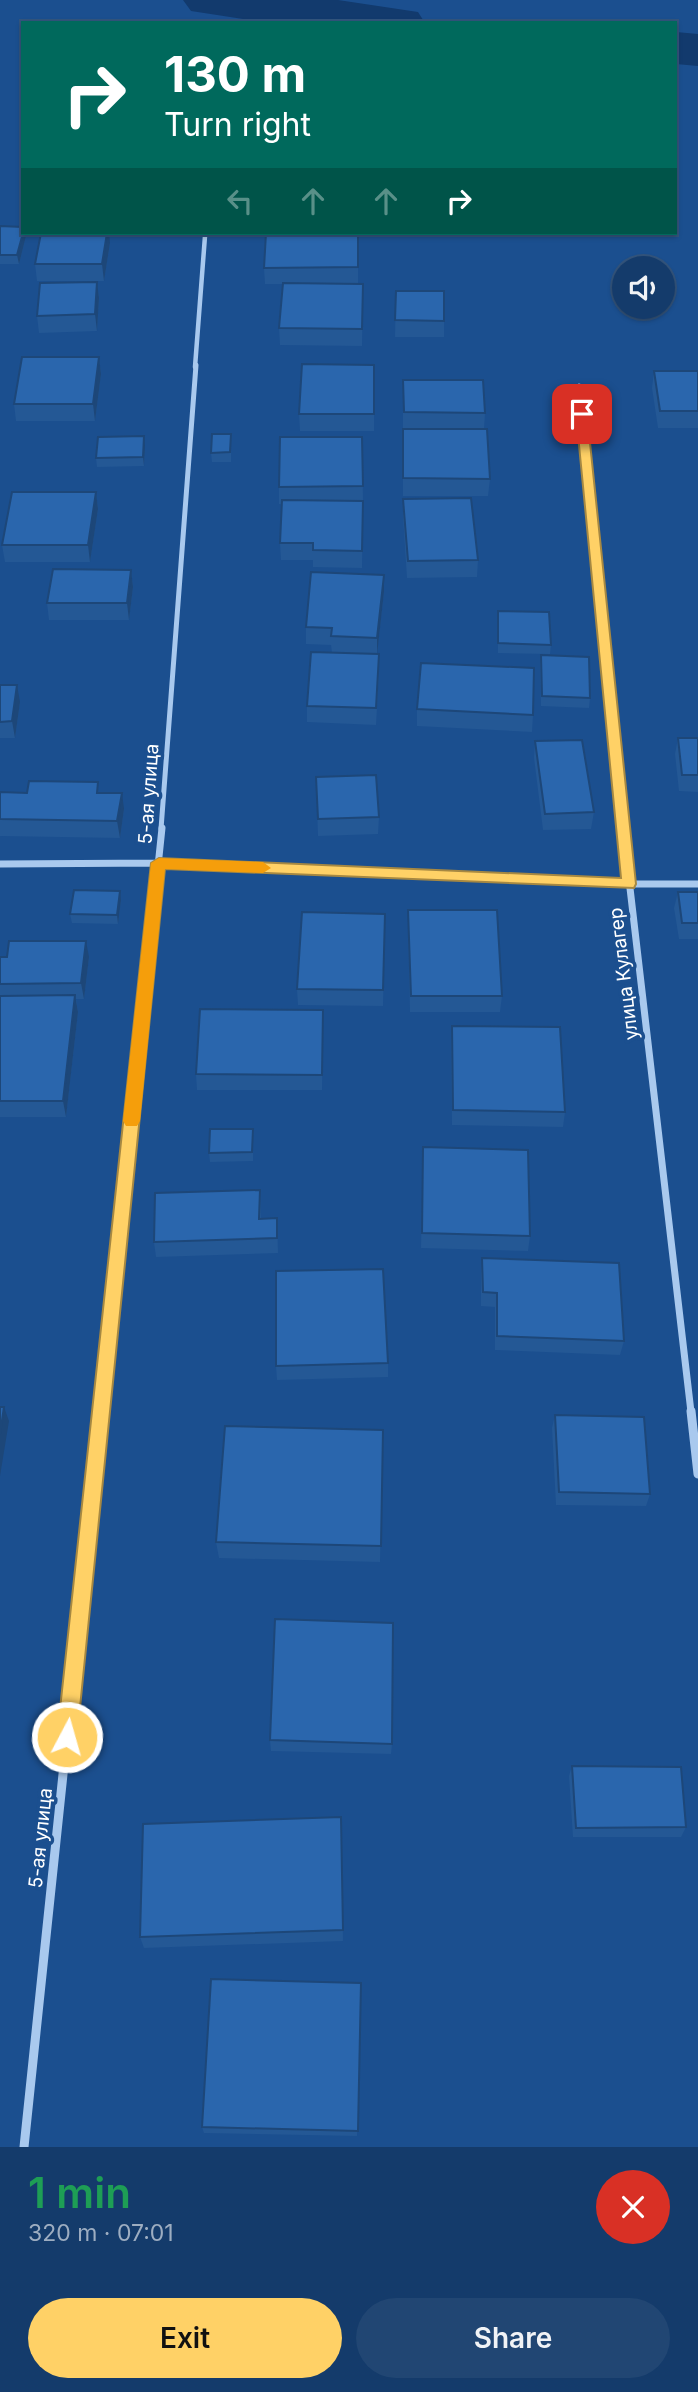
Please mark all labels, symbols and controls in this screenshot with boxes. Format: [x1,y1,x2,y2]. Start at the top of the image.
text: 130 m [164,45,306,104]
icon: right [49,49,140,140]
text: Turn right [164,105,311,144]
icon: left [221,182,259,220]
icon: ahead [294,182,332,220]
icon: ahead [367,182,405,220]
icon: right [440,182,478,220]
map controls [612,256,675,319]
button: sound [612,256,675,319]
pin [552,384,612,444]
icon: arrive [563,395,601,433]
street label: 5-ая улица [134,743,163,845]
street label: улица Кулагер [604,906,643,1042]
position arrow [30,1700,104,1774]
street label: 5-ая улица [24,1787,57,1889]
text: 1 min [28,2167,131,2218]
button: close [596,2170,670,2244]
text: 320 m · 07:01 [28,2219,174,2247]
button: Exit [28,2298,342,2378]
button: Share [356,2298,670,2378]

